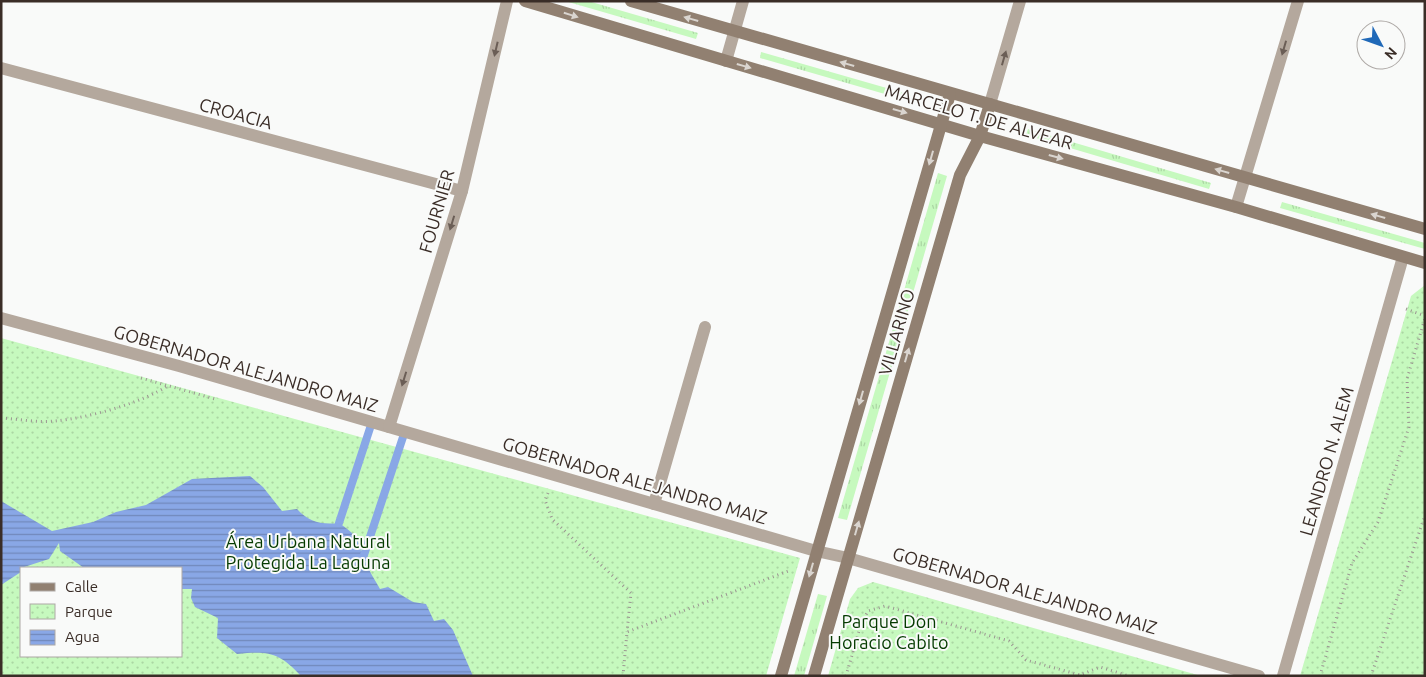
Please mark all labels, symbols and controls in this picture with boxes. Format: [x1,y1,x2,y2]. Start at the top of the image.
one-way arrow [564,12,579,20]
one-way arrow [683,14,698,22]
north arrow [1356,20,1406,70]
one-way arrow [492,41,500,56]
one-way arrow [1280,41,1288,56]
text: N [1381,44,1400,63]
one-way arrow [1000,50,1008,65]
one-way arrow [839,60,854,68]
one-way arrow [736,63,751,71]
street label: MARCELO T. DE ALVEAR [883,80,1075,152]
street label: CROACIA [197,94,275,132]
one-way arrow [893,108,908,116]
one-way arrow [927,150,935,165]
one-way arrow [1048,153,1063,161]
street label: FOURNIER [415,167,457,255]
one-way arrow [1214,167,1229,175]
one-way arrow [1370,211,1385,219]
one-way arrow [447,216,455,231]
street label: VILLARINO [874,286,918,378]
street label: GOBERNADOR ALEJANDRO MAIZ [112,321,380,415]
one-way arrow [904,348,912,363]
one-way arrow [400,371,408,386]
street label: LEANDRO N. ALEM [1295,384,1357,538]
one-way arrow [857,390,865,405]
street label: GOBERNADOR ALEJANDRO MAIZ [501,433,769,527]
one-way arrow [853,520,861,535]
park label: Área Urbana Natural Protegida La Laguna [226,530,391,572]
street label: GOBERNADOR ALEJANDRO MAIZ [891,543,1159,637]
one-way arrow [806,563,814,578]
legend [20,567,182,657]
text: Calle [65,578,98,595]
text: Parque [65,603,113,620]
park label: Parque Don Horacio Cabito [829,611,949,652]
text: Agua [65,628,100,645]

